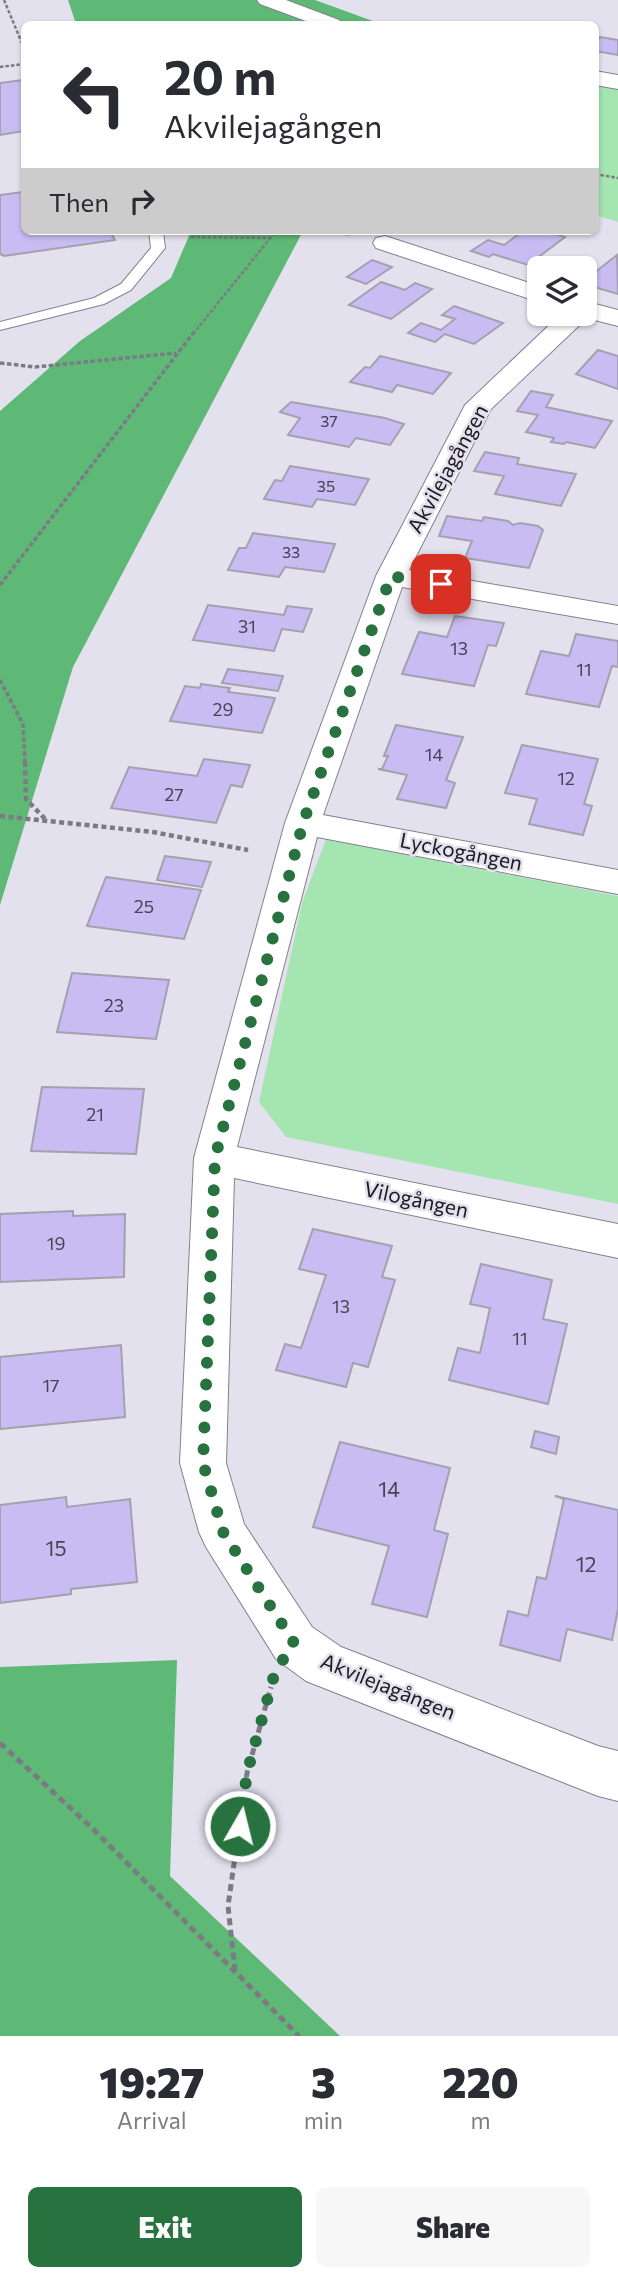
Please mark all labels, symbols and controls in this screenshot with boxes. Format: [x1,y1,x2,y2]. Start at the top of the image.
text: 20 m [164,45,276,105]
icon: left [49,49,140,140]
text: Akvilejagången [164,105,382,145]
icon: right [123,182,161,220]
text: Then [49,186,109,217]
map controls [527,256,597,326]
button: layers [527,256,597,326]
street label: Akvilejagången [401,400,492,537]
house number: 37 [320,411,338,430]
house number: 35 [317,476,335,495]
house number: 33 [282,542,300,561]
pin [411,554,471,614]
icon: arrive [422,565,460,603]
house number: 31 [238,615,256,637]
house number: 13 [450,637,468,659]
house number: 11 [576,658,592,680]
house number: 29 [213,698,233,720]
house number: 14 [425,743,443,765]
house number: 12 [557,767,575,789]
house number: 27 [164,783,184,805]
street label: Lyckogången [398,826,525,875]
house number: 25 [134,895,154,917]
house number: 23 [104,994,124,1016]
house number: 21 [86,1103,104,1125]
street label: Vilogången [362,1175,471,1222]
house number: 19 [47,1232,65,1254]
house number: 13 [332,1295,350,1317]
house number: 11 [512,1327,528,1349]
house number: 17 [42,1374,60,1396]
house number: 14 [378,1476,400,1501]
house number: 15 [45,1535,67,1560]
house number: 12 [576,1551,596,1576]
street label: Akvilejagången [317,1647,460,1724]
position arrow [203,1789,277,1863]
text: 19:27 [99,2055,204,2107]
text: 3 [311,2055,336,2107]
text: 220 [442,2055,519,2107]
text: Arrival [117,2106,187,2134]
text: min [304,2106,343,2134]
text: m [470,2106,490,2134]
button: Exit [28,2187,302,2267]
button: Share [316,2187,590,2267]

